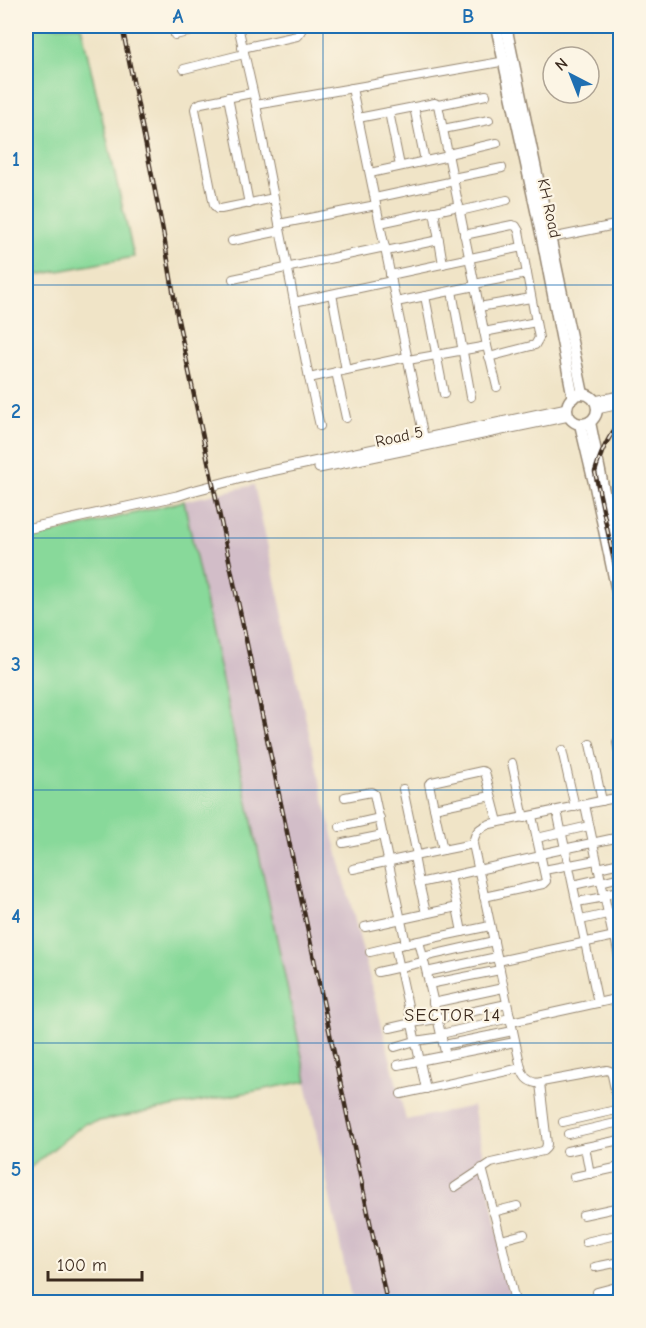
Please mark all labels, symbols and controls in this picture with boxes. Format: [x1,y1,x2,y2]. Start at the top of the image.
text: A [172,5,184,28]
text: B [462,5,474,28]
north arrow [541,45,601,105]
text: N [552,54,572,75]
text: 1 [12,148,20,171]
street label: KH Road [534,177,564,240]
text: 2 [11,400,21,423]
street label: Road 5 [374,423,425,451]
text: 3 [11,653,21,676]
text: 4 [11,905,21,928]
district label: SECTOR 14 [404,1005,502,1026]
text: 5 [11,1158,21,1181]
scale bar [48,1244,142,1282]
text: 100 m [57,1255,107,1276]

